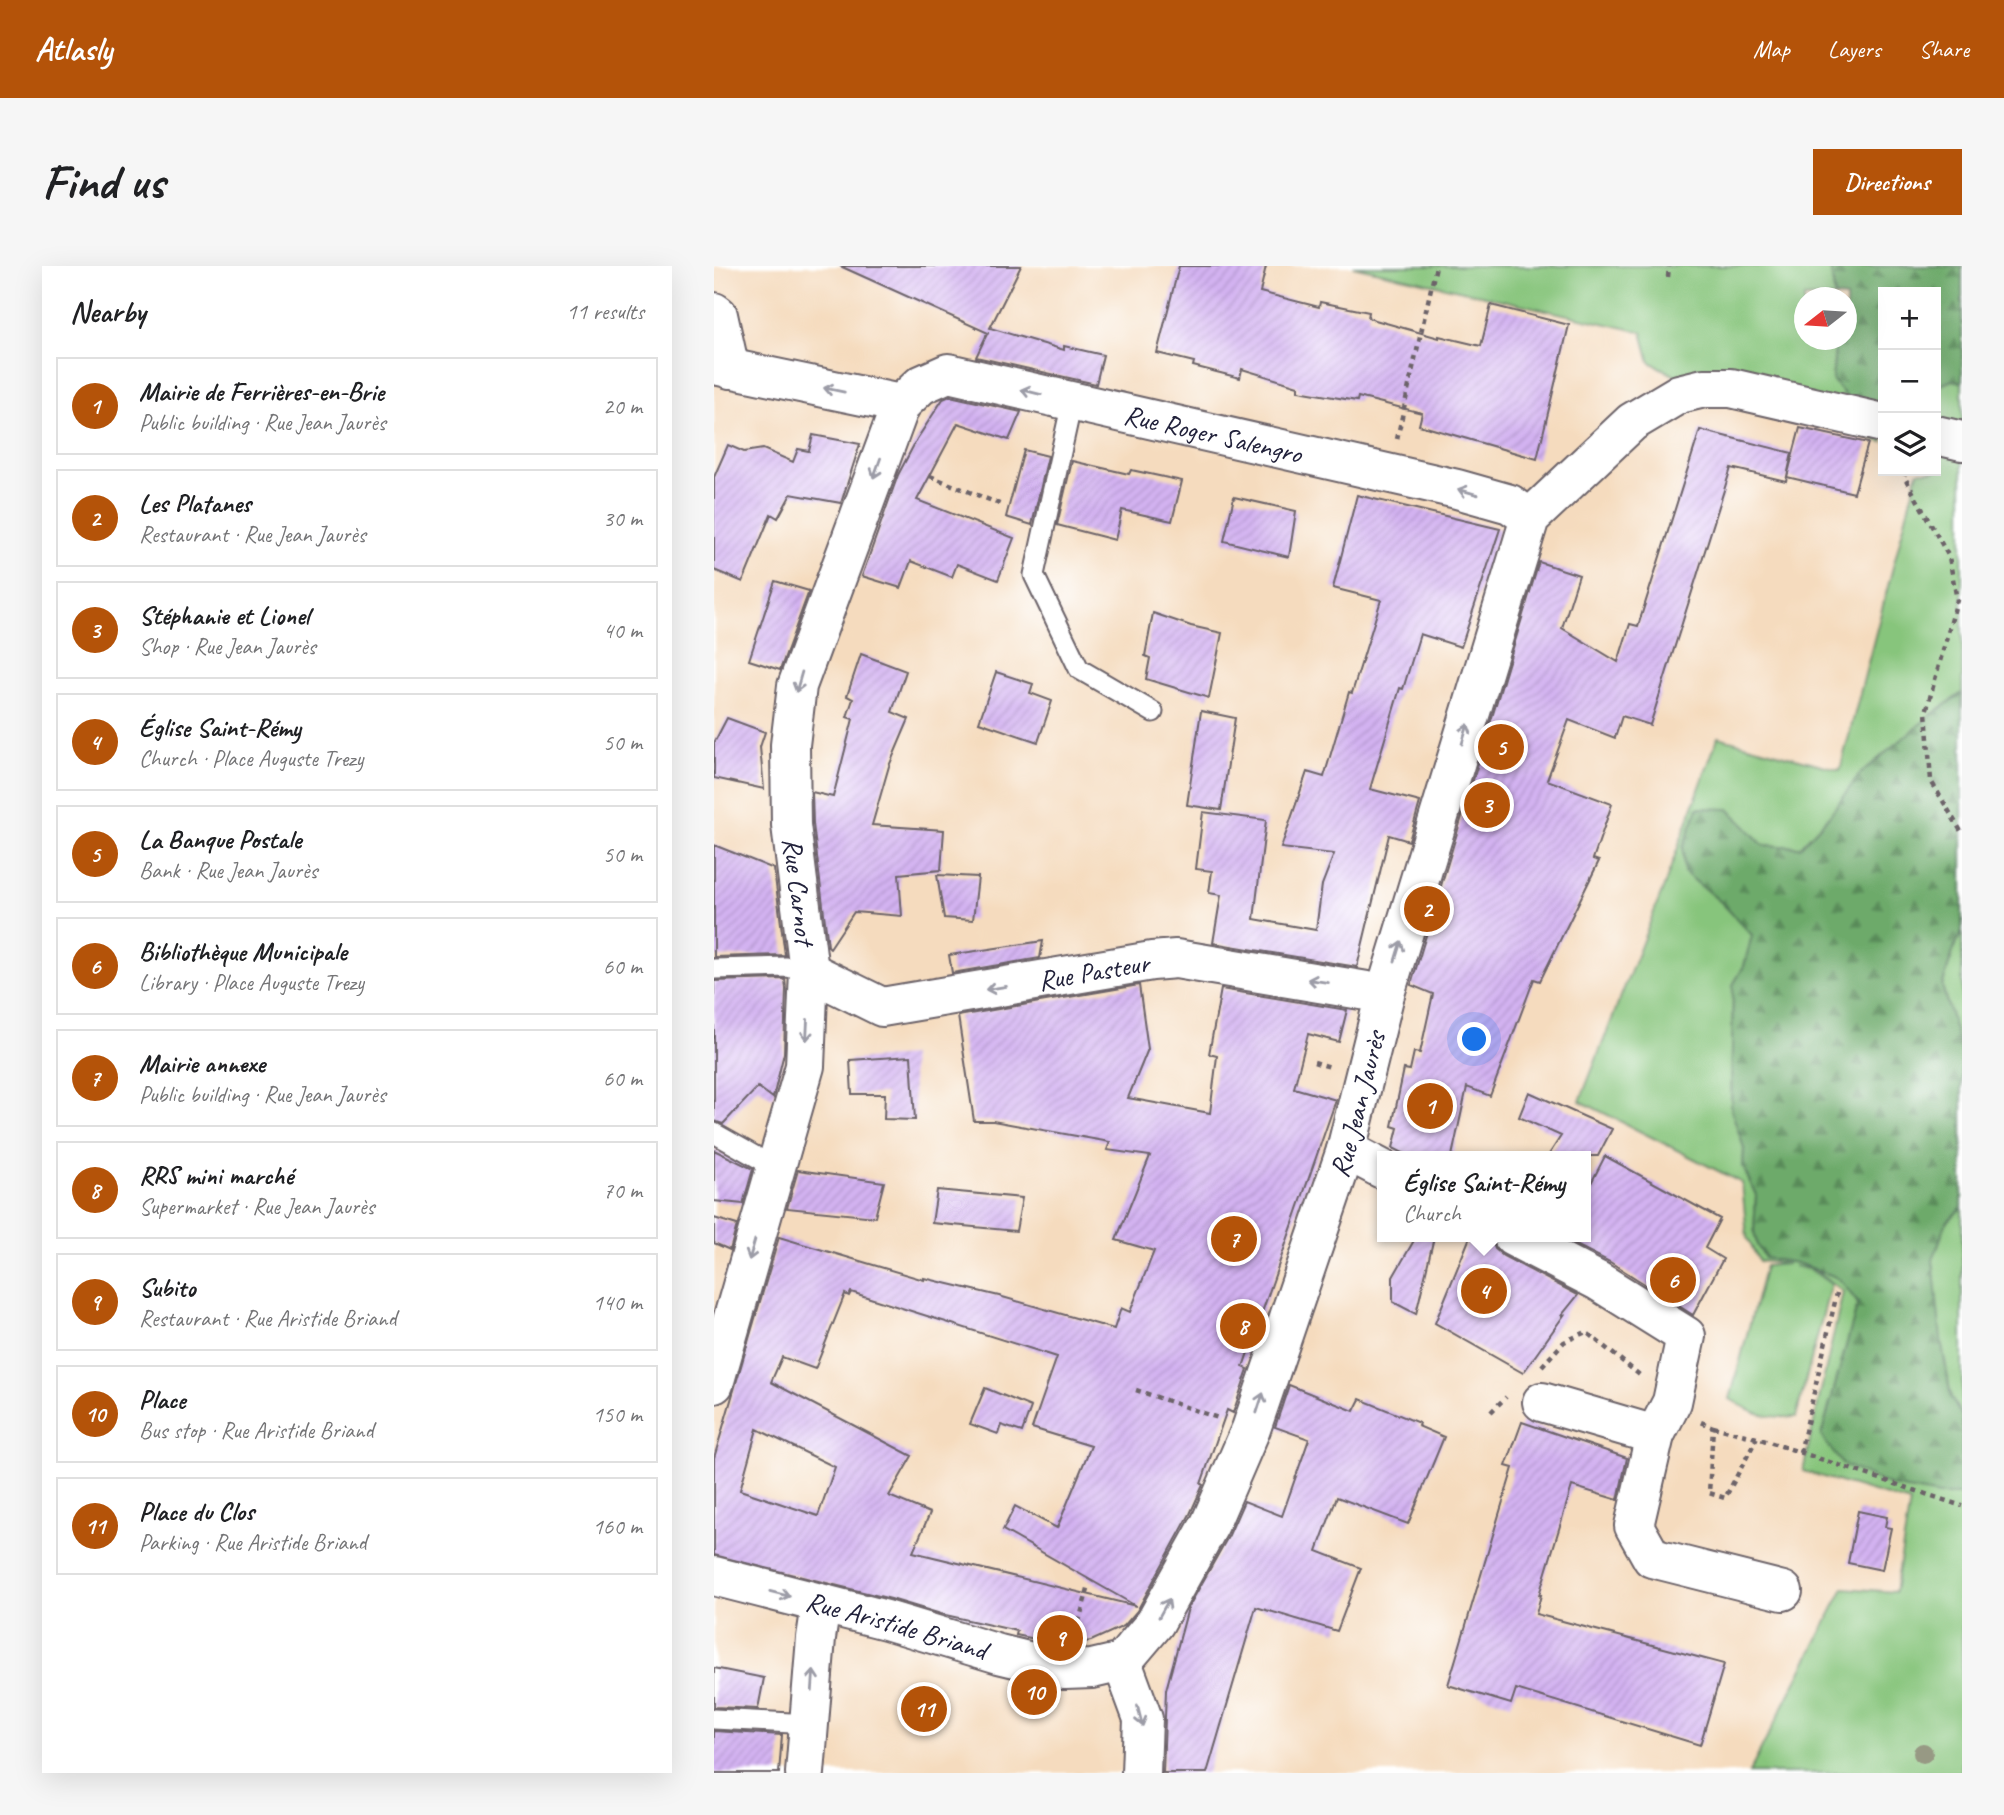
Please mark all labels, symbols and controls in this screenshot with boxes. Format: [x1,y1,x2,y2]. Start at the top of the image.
text: Atlasly [35,28,112,70]
text: Map [1753,34,1790,64]
text: Layers [1828,34,1881,64]
text: Share [1919,34,1969,64]
button: Directions [1813,149,1962,215]
text: Find us [42,151,164,213]
north arrow [1794,287,1857,350]
map controls [1878,287,1941,476]
button: + [1878,287,1941,350]
text: Nearby [70,293,146,331]
text: 11 results [566,297,644,326]
button: − [1878,350,1941,413]
text: Mairie de Ferrières-en-Brie [139,375,384,408]
one-way arrow [823,383,846,397]
one-way arrow [1020,385,1043,398]
text: 1 [90,392,100,421]
text: 20 m [603,392,642,421]
street label: Rue Roger Salengro [1121,396,1307,471]
text: Public building · Rue Jean Jaurès [139,408,386,437]
button: layers [1878,413,1941,476]
one-way arrow [870,457,883,479]
one-way arrow [1457,485,1479,498]
text: Les Platanes [139,487,251,520]
text: 2 [90,504,100,533]
text: 30 m [603,504,642,533]
text: Restaurant · Rue Jean Jaurès [139,520,366,549]
text: Stéphanie et Lionel [139,599,309,632]
text: 3 [90,616,100,645]
text: 40 m [603,616,642,645]
text: Shop · Rue Jean Jaurès [139,632,316,661]
one-way arrow [792,670,805,692]
text: Église Saint-Rémy [139,711,301,744]
pin: 5 [1478,721,1524,773]
one-way arrow [1459,723,1472,745]
text: 4 [90,728,100,757]
text: 50 m [603,728,642,757]
text: Church · Place Auguste Trezy [139,744,363,773]
pin: 3 [1464,779,1510,831]
text: La Banque Postale [139,823,301,856]
street label: Rue Carnot [775,836,823,950]
text: 5 [90,840,100,869]
text: 50 m [603,840,642,869]
text: Bank · Rue Jean Jaurès [139,856,317,885]
pin: 2 [1404,883,1450,935]
text: Bibliothèque Municipale [139,935,347,968]
one-way arrow [1392,940,1405,962]
street label: Rue Pasteur [1035,944,1154,998]
text: 6 [90,952,100,981]
text: 60 m [603,952,642,981]
text: Library · Place Auguste Trezy [139,968,364,997]
one-way arrow [1307,974,1330,987]
one-way arrow [985,982,1008,995]
one-way arrow [800,1018,813,1041]
your location [1457,1022,1491,1056]
street label: Rue Jean Jaurès [1321,1025,1393,1181]
text: Mairie annexe [139,1047,265,1080]
text: 7 [90,1064,100,1093]
text: 60 m [603,1064,642,1093]
text: Public building · Rue Jean Jaurès [139,1080,386,1109]
pin: 1 [1407,1080,1453,1132]
popup [1377,1151,1591,1242]
text: RRS mini marché [139,1159,293,1192]
text: Église Saint-Rémy [1403,1166,1565,1199]
text: 8 [90,1176,100,1205]
text: 70 m [603,1176,642,1205]
text: Supermarket · Rue Jean Jaurès [139,1192,374,1221]
text: Church [1403,1199,1461,1228]
pin: 7 [1211,1213,1257,1265]
one-way arrow [745,1238,758,1260]
pin: 6 [1650,1254,1696,1306]
pin: 4 [1461,1265,1507,1317]
text: Subito [139,1271,195,1304]
text: 9 [90,1288,100,1317]
text: 140 m [593,1288,642,1317]
pin: 8 [1220,1300,1266,1352]
text: Restaurant · Rue Aristide Briand [139,1304,396,1333]
text: Place [139,1383,186,1416]
one-way arrow [1254,1392,1267,1414]
text: 10 [85,1400,105,1429]
text: 150 m [593,1400,642,1429]
text: Bus stop · Rue Aristide Briand [139,1416,374,1445]
text: Place du Clos [139,1495,254,1528]
text: 11 [85,1512,105,1541]
text: 160 m [593,1512,642,1541]
text: Parking · Rue Aristide Briand [139,1528,367,1557]
street label: Rue Aristide Briand [802,1583,995,1668]
one-way arrow [768,1588,791,1601]
one-way arrow [1157,1599,1171,1619]
pin: 9 [1037,1612,1083,1664]
pin: 10 [1011,1666,1057,1718]
one-way arrow [807,1669,820,1692]
pin: 11 [901,1683,947,1735]
one-way arrow [1134,1704,1147,1727]

